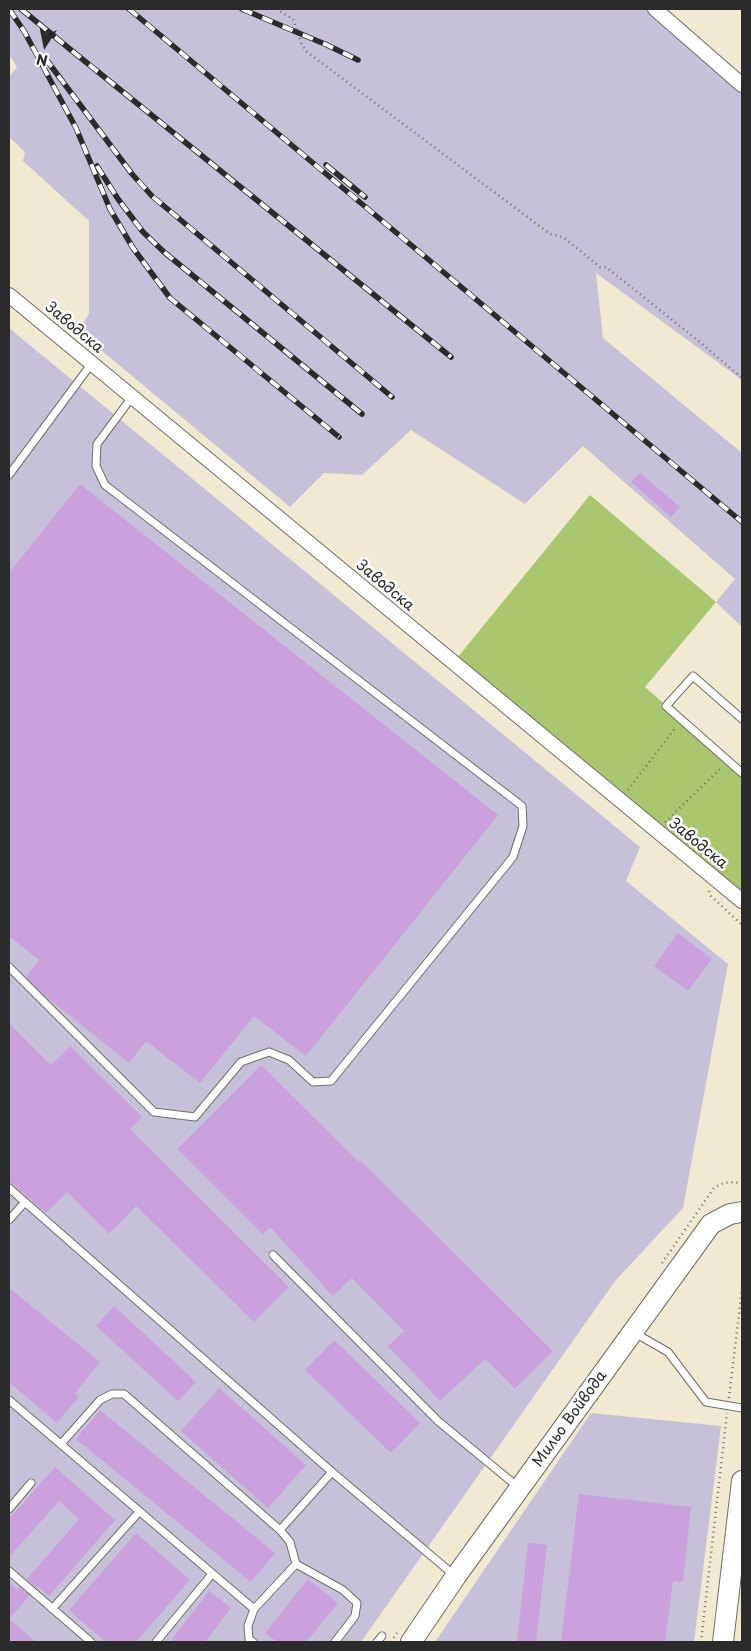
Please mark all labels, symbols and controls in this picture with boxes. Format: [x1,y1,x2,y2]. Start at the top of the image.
north arrow [20,20,70,70]
text: N [35,49,49,72]
street label: Заводска [41,299,107,357]
street label: Заводска [352,557,418,615]
street label: Заводска [665,815,731,873]
street label: Мильо Войвода [529,1367,611,1471]

